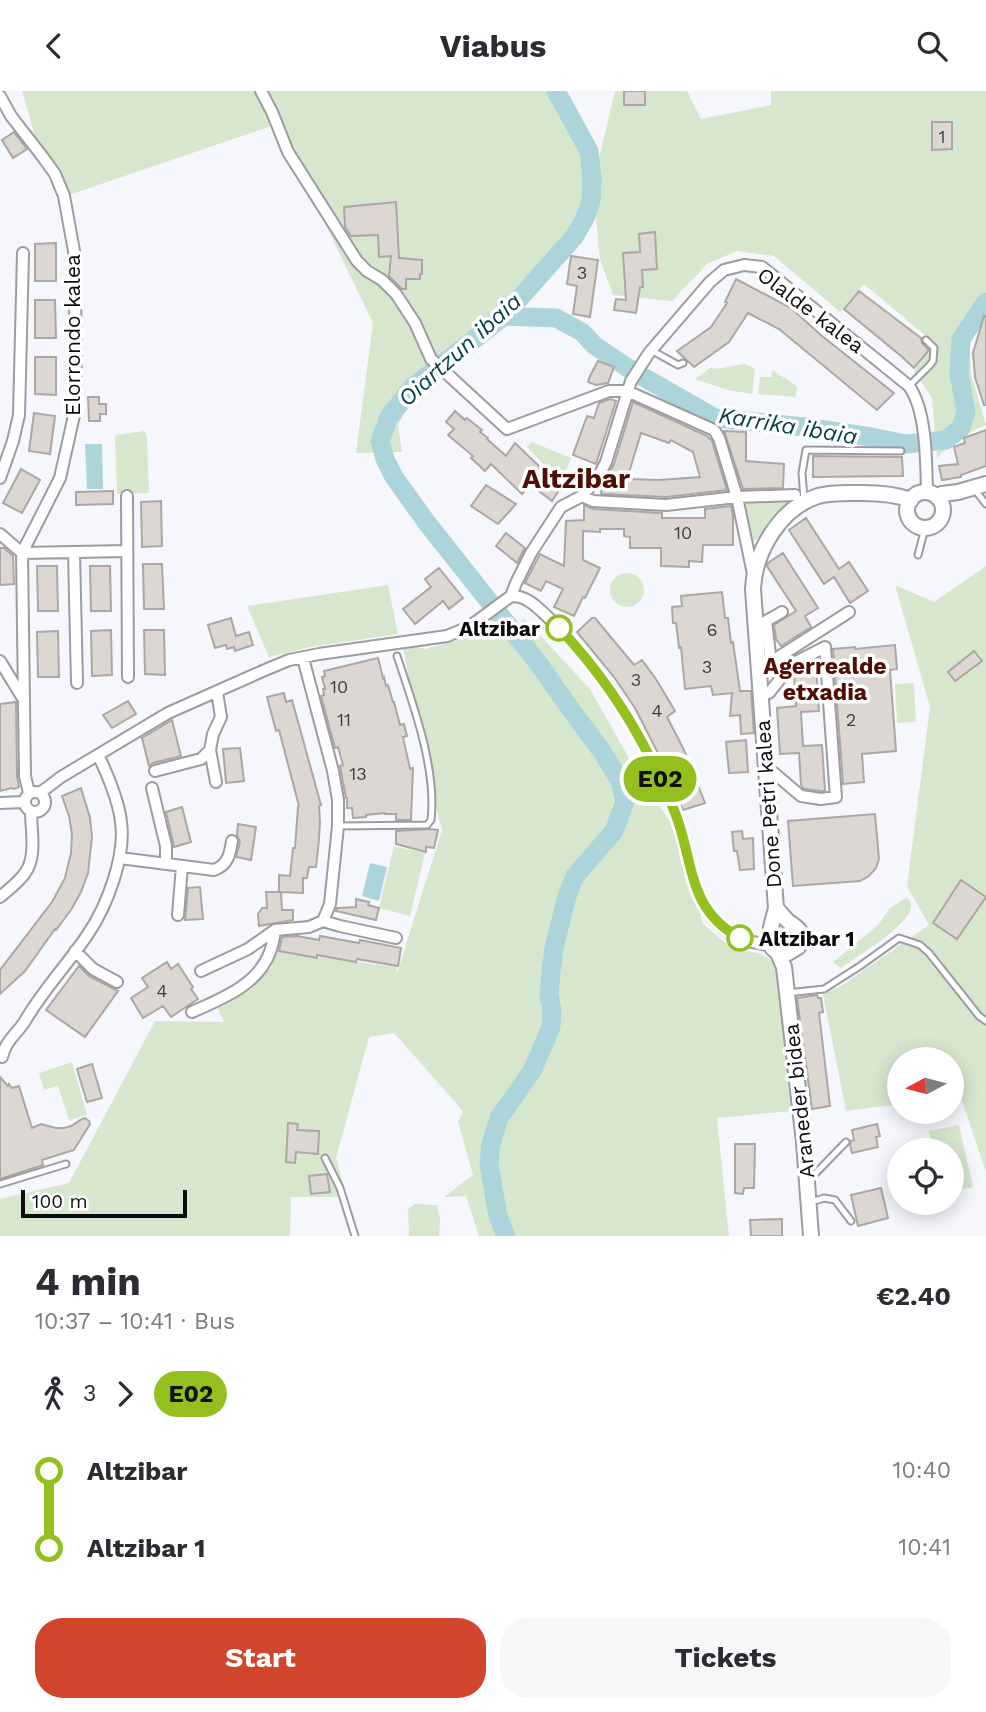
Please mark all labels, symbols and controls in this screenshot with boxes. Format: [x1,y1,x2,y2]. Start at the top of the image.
icon: back [35,27,73,65]
text: Viabus [440,27,546,65]
icon: search [913,27,951,65]
house number: 1 [938,126,946,147]
street label: Elorrondo kalea [60,254,85,416]
house number: 3 [577,262,587,283]
street label: Olalde kalea [753,262,869,358]
water label: Oiartzun ibaia [393,288,527,412]
water label: Karrika ibaia [717,402,859,450]
district label: Altzibar [522,462,630,495]
house number: 10 [674,522,692,543]
marker: Altzibar [546,615,572,641]
place label: Altzibar [459,616,540,641]
house number: 6 [707,619,717,640]
district label: Agerrealde etxadia [763,653,887,706]
house number: 3 [702,656,712,677]
house number: 3 [631,669,641,690]
house number: 10 [330,676,348,697]
house number: 4 [652,700,663,721]
house number: 11 [337,709,351,730]
house number: 2 [846,709,856,730]
street label: Done Petri kalea [750,719,786,889]
line badge: E02 [620,756,700,802]
house number: 13 [349,763,367,784]
text: E02 [638,765,682,793]
marker: Altzibar 1 [727,925,753,951]
place label: Altzibar 1 [759,926,855,951]
house number: 4 [157,980,168,1001]
street label: Araneder bidea [778,1022,820,1180]
north arrow [887,1047,964,1123]
map controls [887,1047,964,1215]
button: locate [887,1138,964,1215]
scale bar [21,1187,187,1219]
text: 100 m [32,1190,88,1213]
text: 4 min [35,1260,141,1304]
text: €2.40 [876,1281,951,1311]
text: 10:37 – 10:41 · Bus [35,1308,235,1335]
icon: walk [35,1375,73,1413]
icon: forward [106,1375,144,1413]
text: 3 [83,1380,96,1407]
text: E02 [168,1380,213,1408]
text: Altzibar [87,1456,187,1486]
text: 10:40 [893,1457,951,1484]
text: Altzibar 1 [87,1533,205,1563]
text: 10:41 [898,1534,951,1561]
button: Start [35,1618,486,1698]
button: Tickets [500,1618,951,1698]

